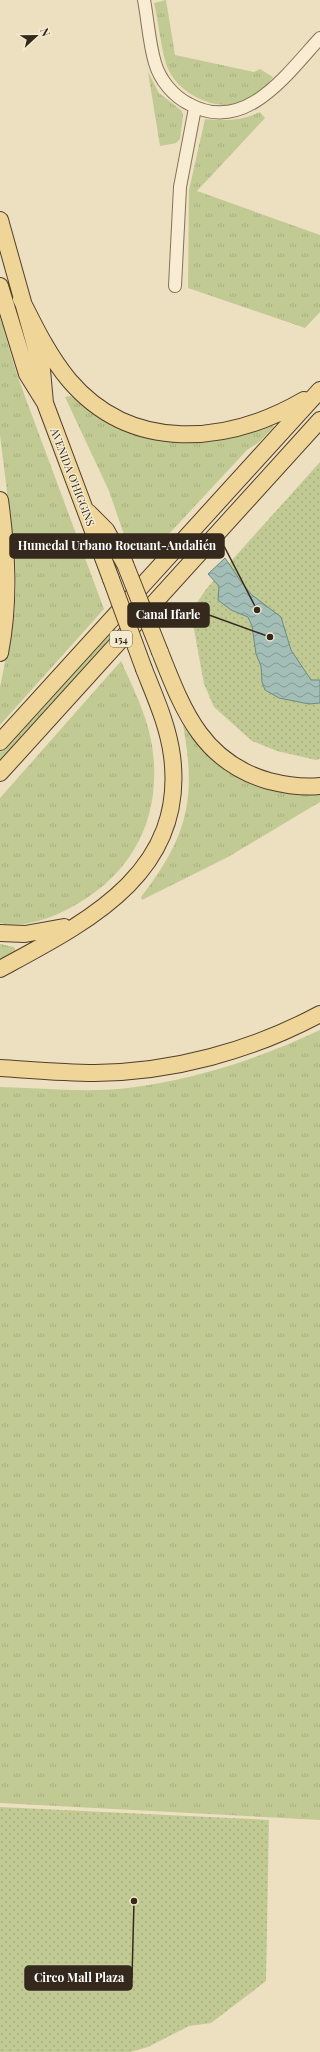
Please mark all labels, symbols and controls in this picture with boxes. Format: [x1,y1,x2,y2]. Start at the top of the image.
north arrow [16,16,56,56]
text: N [37,26,54,39]
street label: AVENIDA O'HIGGINS [47,425,99,528]
callout: Humedal Urbano Rocuant-Andalién [10,534,224,558]
text: Humedal Urbano Rocuant-Andalién [18,537,217,553]
callout: Canal Ifarle [128,603,209,627]
text: Canal Ifarle [136,606,200,622]
road number: 154 [110,631,132,647]
callout: Circo Mall Plaza [25,1966,132,1990]
text: Circo Mall Plaza [34,1969,125,1985]

